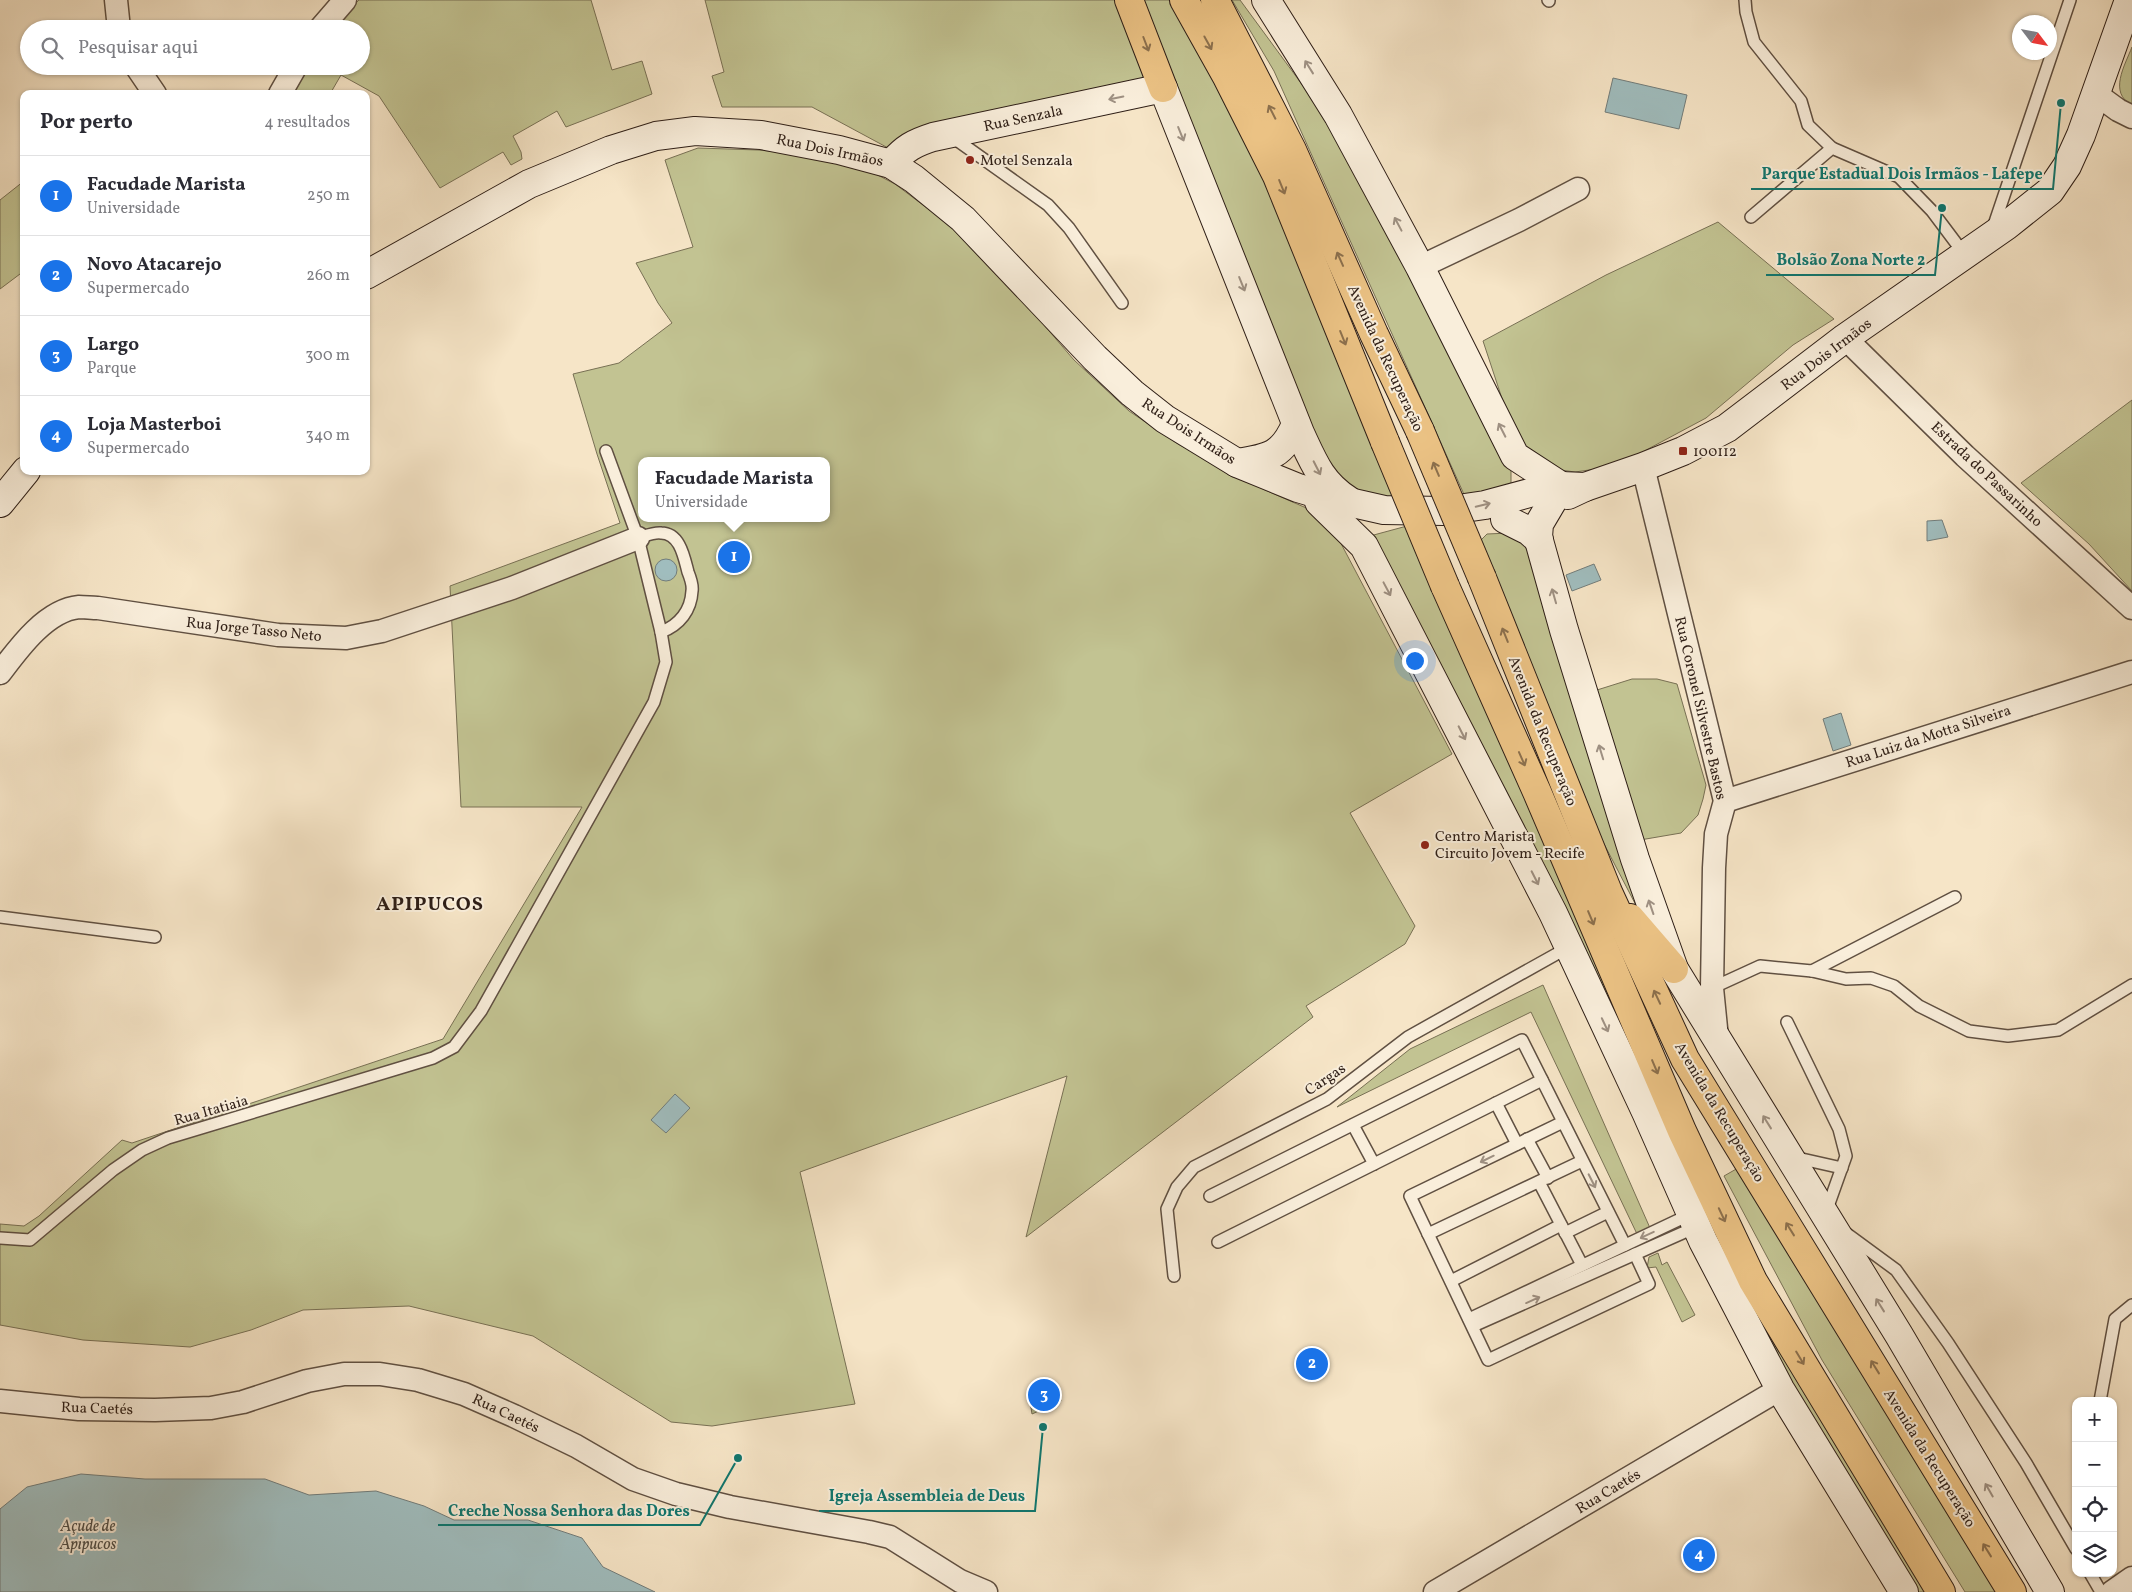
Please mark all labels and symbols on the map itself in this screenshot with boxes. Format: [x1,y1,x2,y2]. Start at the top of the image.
north arrow [2012,15,2057,60]
one-way arrow [1203,35,1213,50]
one-way arrow [1142,36,1152,51]
one-way arrow [1304,60,1314,74]
one-way arrow [1108,94,1124,104]
street label: Rua Senzala [982,101,1065,138]
one-way arrow [1267,105,1276,120]
one-way arrow [1177,126,1187,141]
street label: Rua Dois Irmãos [774,130,885,173]
place label: Motel Senzala [980,151,1073,172]
marker: Motel Senzala [964,154,976,166]
callout: Parque Estadual Dois Irmãos - Lafepe [1751,158,2053,189]
text: Parque Estadual Dois Irmãos - Lafepe [1761,164,2043,186]
one-way arrow [1277,179,1287,194]
one-way arrow [1392,217,1402,231]
callout: Bolsão Zona Norte 2 [1766,244,1935,275]
text: Bolsão Zona Norte 2 [1777,250,1925,272]
one-way arrow [1335,252,1345,267]
one-way arrow [1238,276,1247,292]
street label: Avenida da Recuperação [1341,282,1428,435]
street label: Rua Dois Irmãos [1777,314,1877,396]
one-way arrow [1339,330,1348,345]
street label: Rua Dois Irmãos [1137,394,1240,471]
street label: Estrada do Passarinho [1925,418,2047,533]
one-way arrow [1497,423,1506,438]
place label: 100112 [1693,442,1737,463]
marker: 100112 [1677,445,1689,457]
one-way arrow [1313,460,1322,475]
one-way arrow [1431,462,1441,477]
one-way arrow [1475,500,1491,509]
pin: 1 [718,538,750,576]
one-way arrow [1383,581,1392,596]
one-way arrow [1549,589,1559,605]
street label: Rua Jorge Tasso Neto [185,613,323,648]
street label: Rua Coronel Silvestre Bastos [1668,614,1731,802]
one-way arrow [1500,628,1509,643]
your location [1402,648,1428,674]
street label: Avenida da Recuperação [1502,654,1581,810]
street label: Rua Luiz da Motta Silveira [1843,701,2014,774]
one-way arrow [1458,725,1467,740]
one-way arrow [1596,744,1606,760]
one-way arrow [1518,751,1528,766]
place label: Centro Marista Circuito Jovem - Recife [1435,827,1585,865]
marker: Centro Marista Circuito Jovem - Recife [1419,839,1431,851]
one-way arrow [1531,870,1540,885]
district label: APIPUCOS [376,891,484,919]
one-way arrow [1645,899,1655,915]
one-way arrow [1586,910,1596,925]
one-way arrow [1651,990,1661,1005]
one-way arrow [1600,1017,1610,1032]
street label: Avenida da Recuperação [1669,1039,1769,1187]
street label: Cargas [1301,1059,1350,1102]
one-way arrow [1650,1059,1660,1074]
street label: Rua Itatiaia [172,1091,251,1132]
one-way arrow [1762,1115,1772,1129]
one-way arrow [1480,1154,1495,1164]
one-way arrow [1588,1173,1597,1188]
one-way arrow [1718,1207,1727,1222]
one-way arrow [1784,1222,1794,1236]
one-way arrow [1640,1230,1655,1240]
one-way arrow [1525,1294,1540,1304]
one-way arrow [1875,1298,1885,1312]
pin: 2 [1296,1345,1328,1383]
one-way arrow [1795,1350,1805,1364]
one-way arrow [1869,1361,1879,1375]
pin: 3 [1028,1376,1060,1414]
street label: Avenida da Recuperação [1878,1385,1980,1532]
street label: Rua Caetés [468,1390,543,1439]
street label: Rua Caetés [60,1398,133,1421]
street label: Rua Caetés [1572,1465,1645,1520]
callout: Igreja Assembleia de Deus [819,1480,1035,1511]
one-way arrow [1984,1483,1994,1498]
text: Igreja Assembleia de Deus [829,1486,1025,1508]
callout: Creche Nossa Senhora das Dores [438,1494,700,1525]
text: Creche Nossa Senhora das Dores [448,1501,690,1523]
water label: Açude de Apipucos [59,1516,116,1556]
pin: 4 [1683,1536,1715,1574]
one-way arrow [1981,1544,1991,1558]

